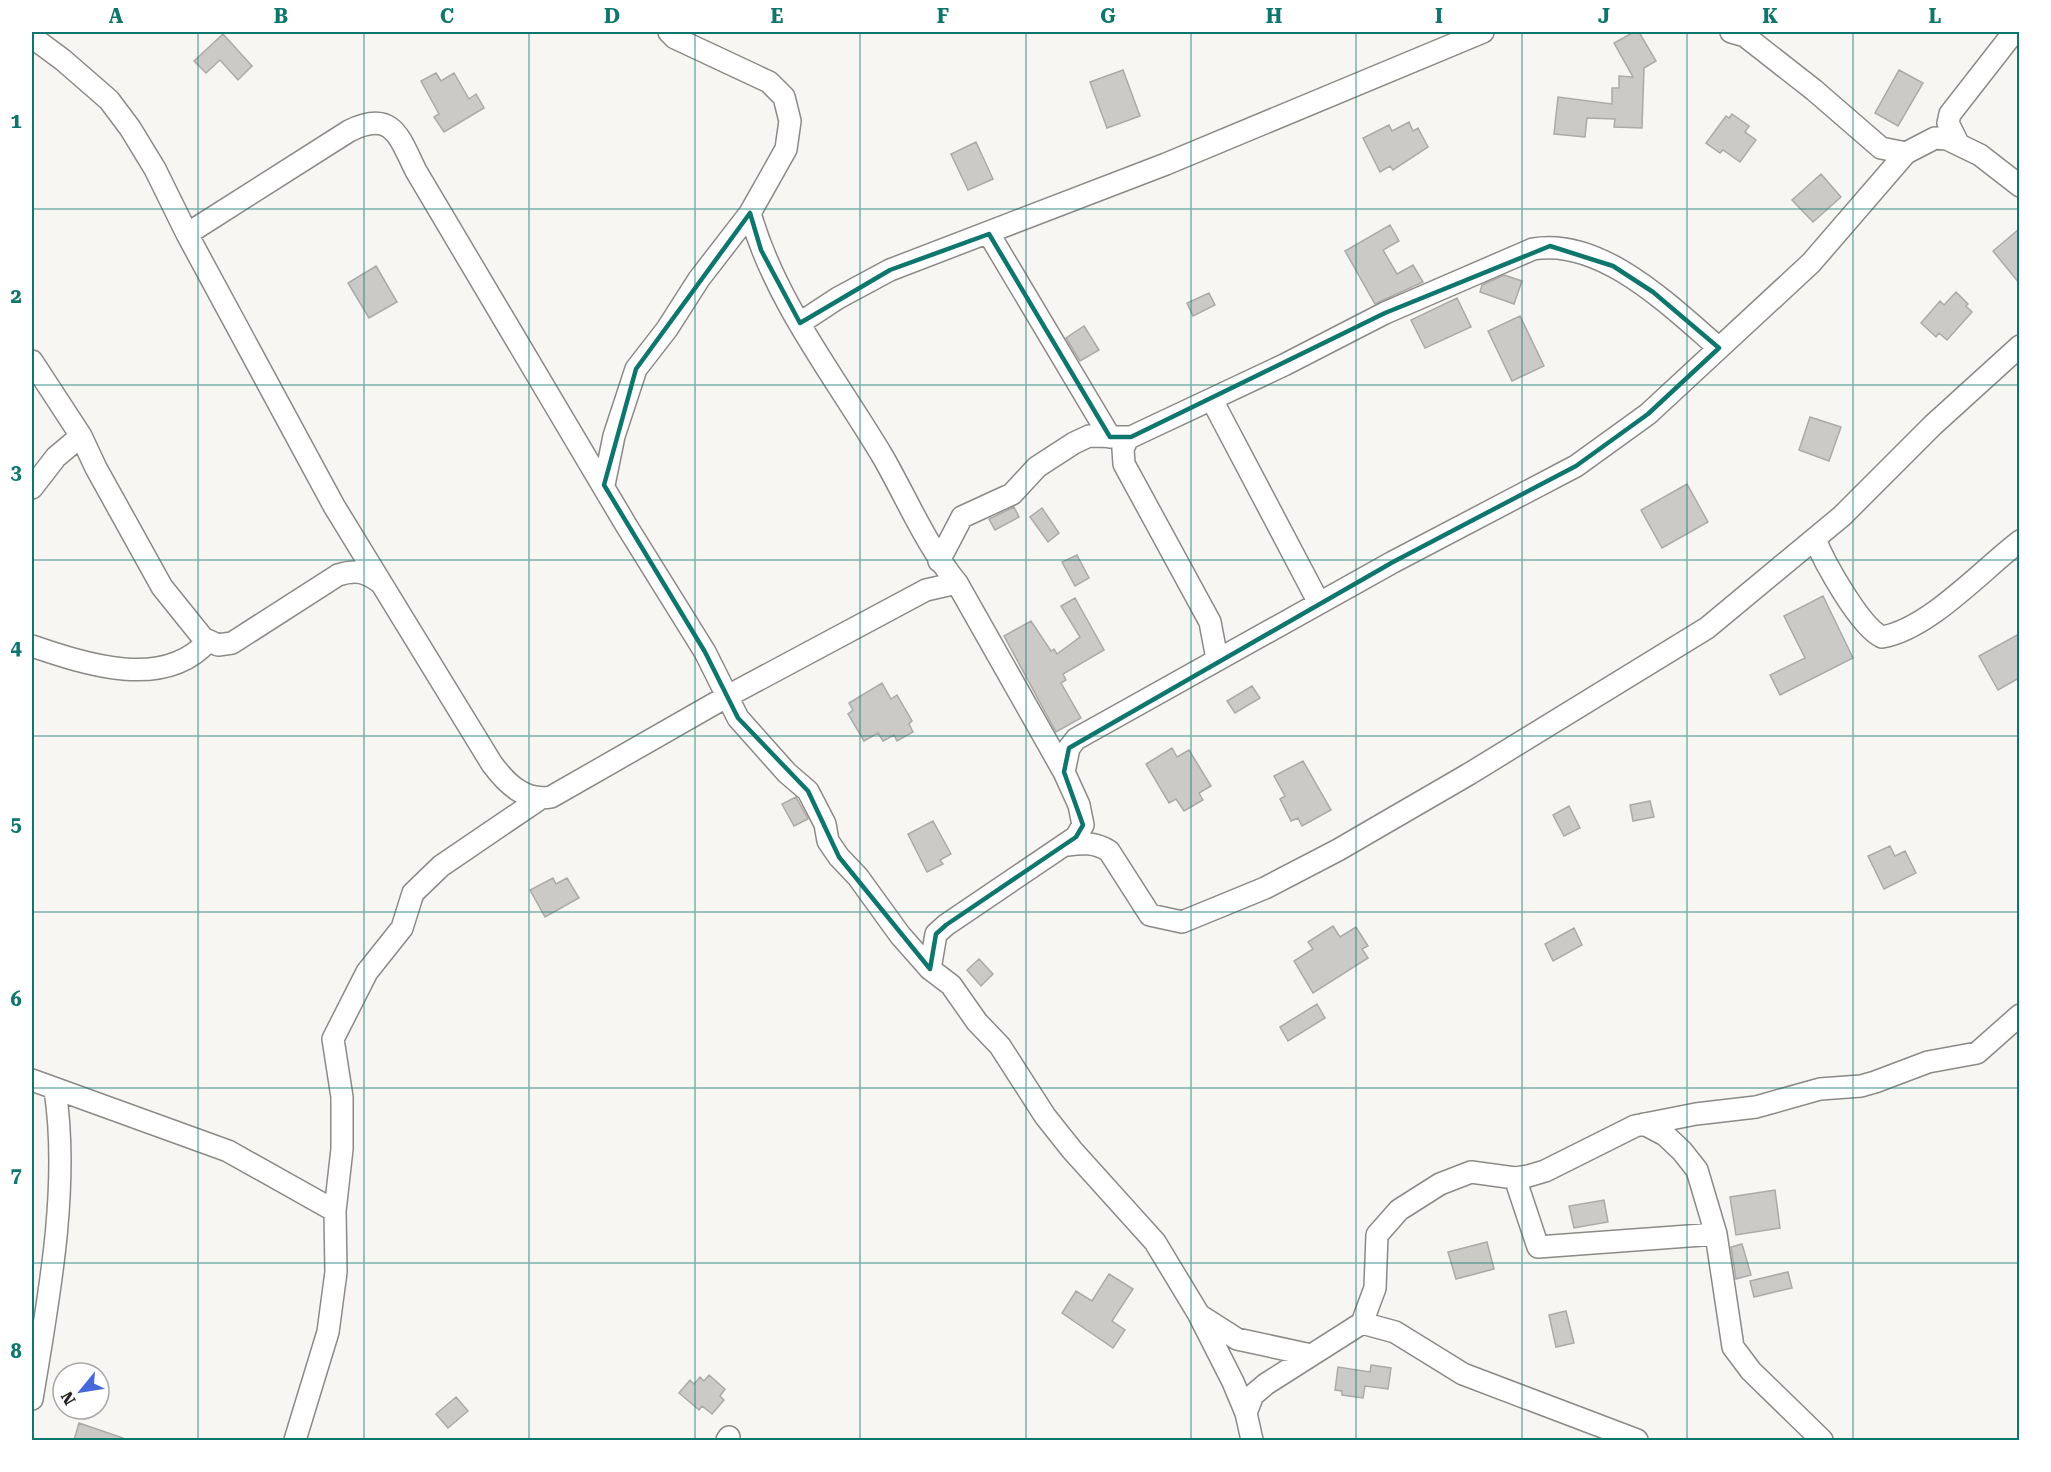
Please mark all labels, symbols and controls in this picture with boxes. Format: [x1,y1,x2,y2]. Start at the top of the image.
text: A [109,4,124,28]
text: B [274,4,288,28]
text: C [440,4,454,28]
text: D [604,4,620,28]
text: E [771,4,784,28]
text: F [937,4,949,28]
text: G [1100,4,1116,28]
text: H [1266,4,1282,28]
text: I [1435,4,1443,28]
text: J [1598,4,1610,28]
text: K [1762,4,1778,28]
text: L [1929,4,1942,28]
text: 1 [10,109,22,133]
text: 2 [10,284,22,308]
text: 3 [10,460,22,484]
text: 4 [10,636,22,660]
text: 5 [10,812,22,836]
text: 6 [10,987,22,1011]
text: 7 [10,1163,22,1187]
text: 8 [10,1339,22,1363]
north arrow [51,1361,111,1421]
text: N [57,1388,80,1408]

